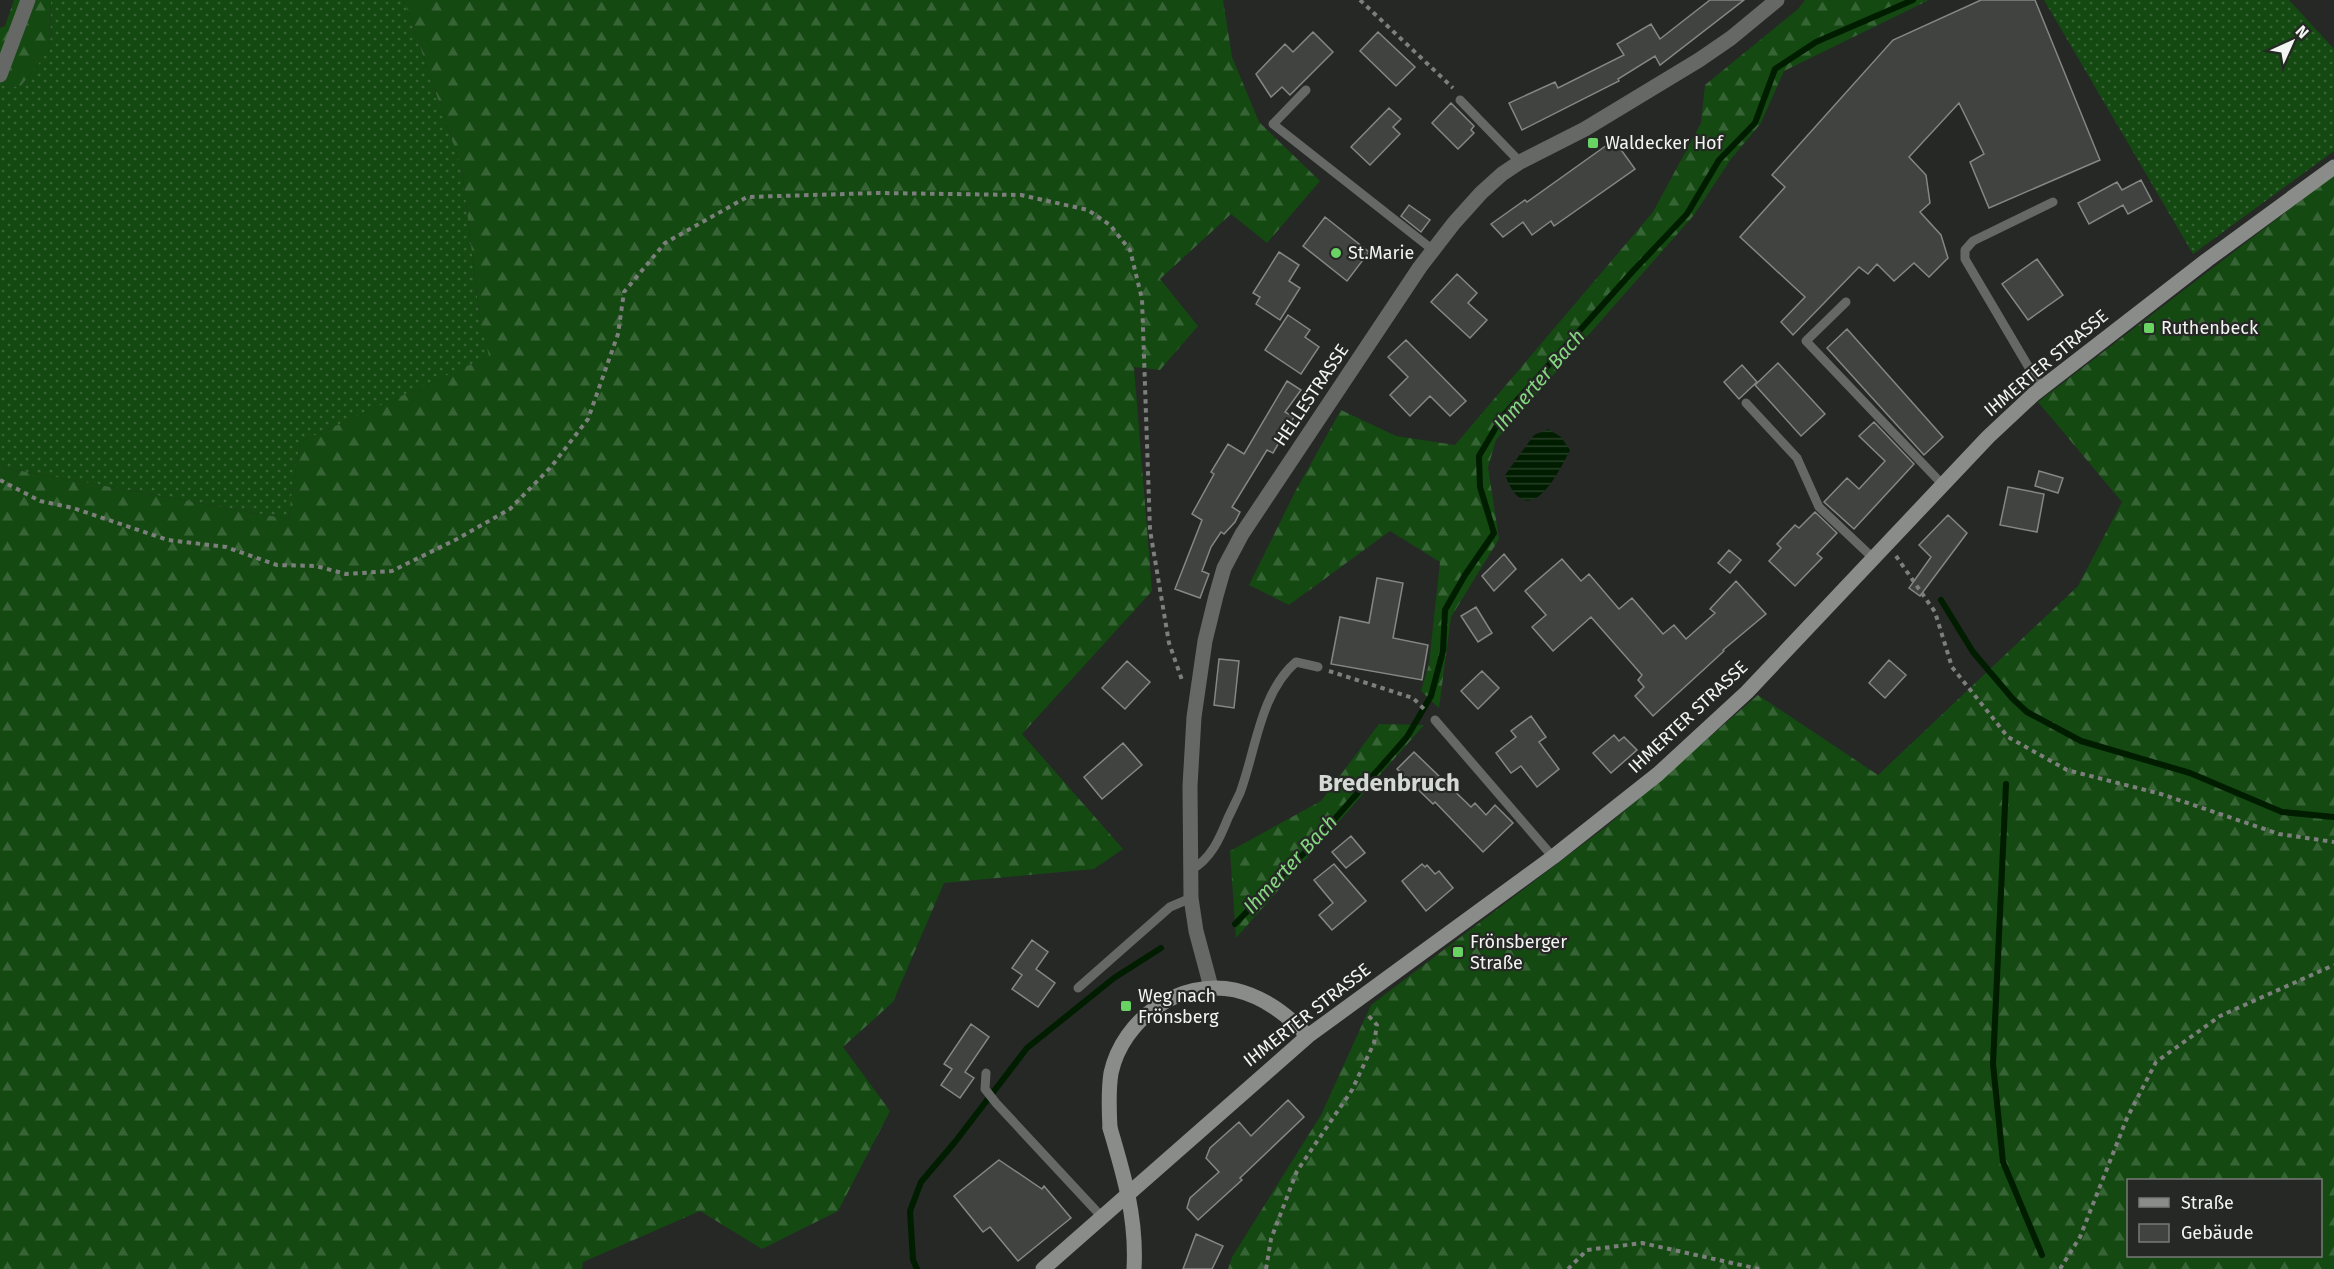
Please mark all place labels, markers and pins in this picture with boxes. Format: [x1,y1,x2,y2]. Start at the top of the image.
place label: Waldecker Hof [1605,132,1725,154]
marker: Waldecker Hof [1586,136,1600,150]
place label: St.Marie [1348,242,1414,264]
marker: St.Marie [1329,246,1343,260]
place label: Ruthenbeck [2161,317,2259,339]
marker: Ruthenbeck [2142,321,2156,335]
place label: Frönsberger Straße [1470,931,1567,974]
marker: Frönsberger Straße [1451,945,1465,959]
place label: Weg nach Frönsberg [1138,985,1219,1028]
marker: Weg nach Frönsberg [1119,999,1133,1013]

